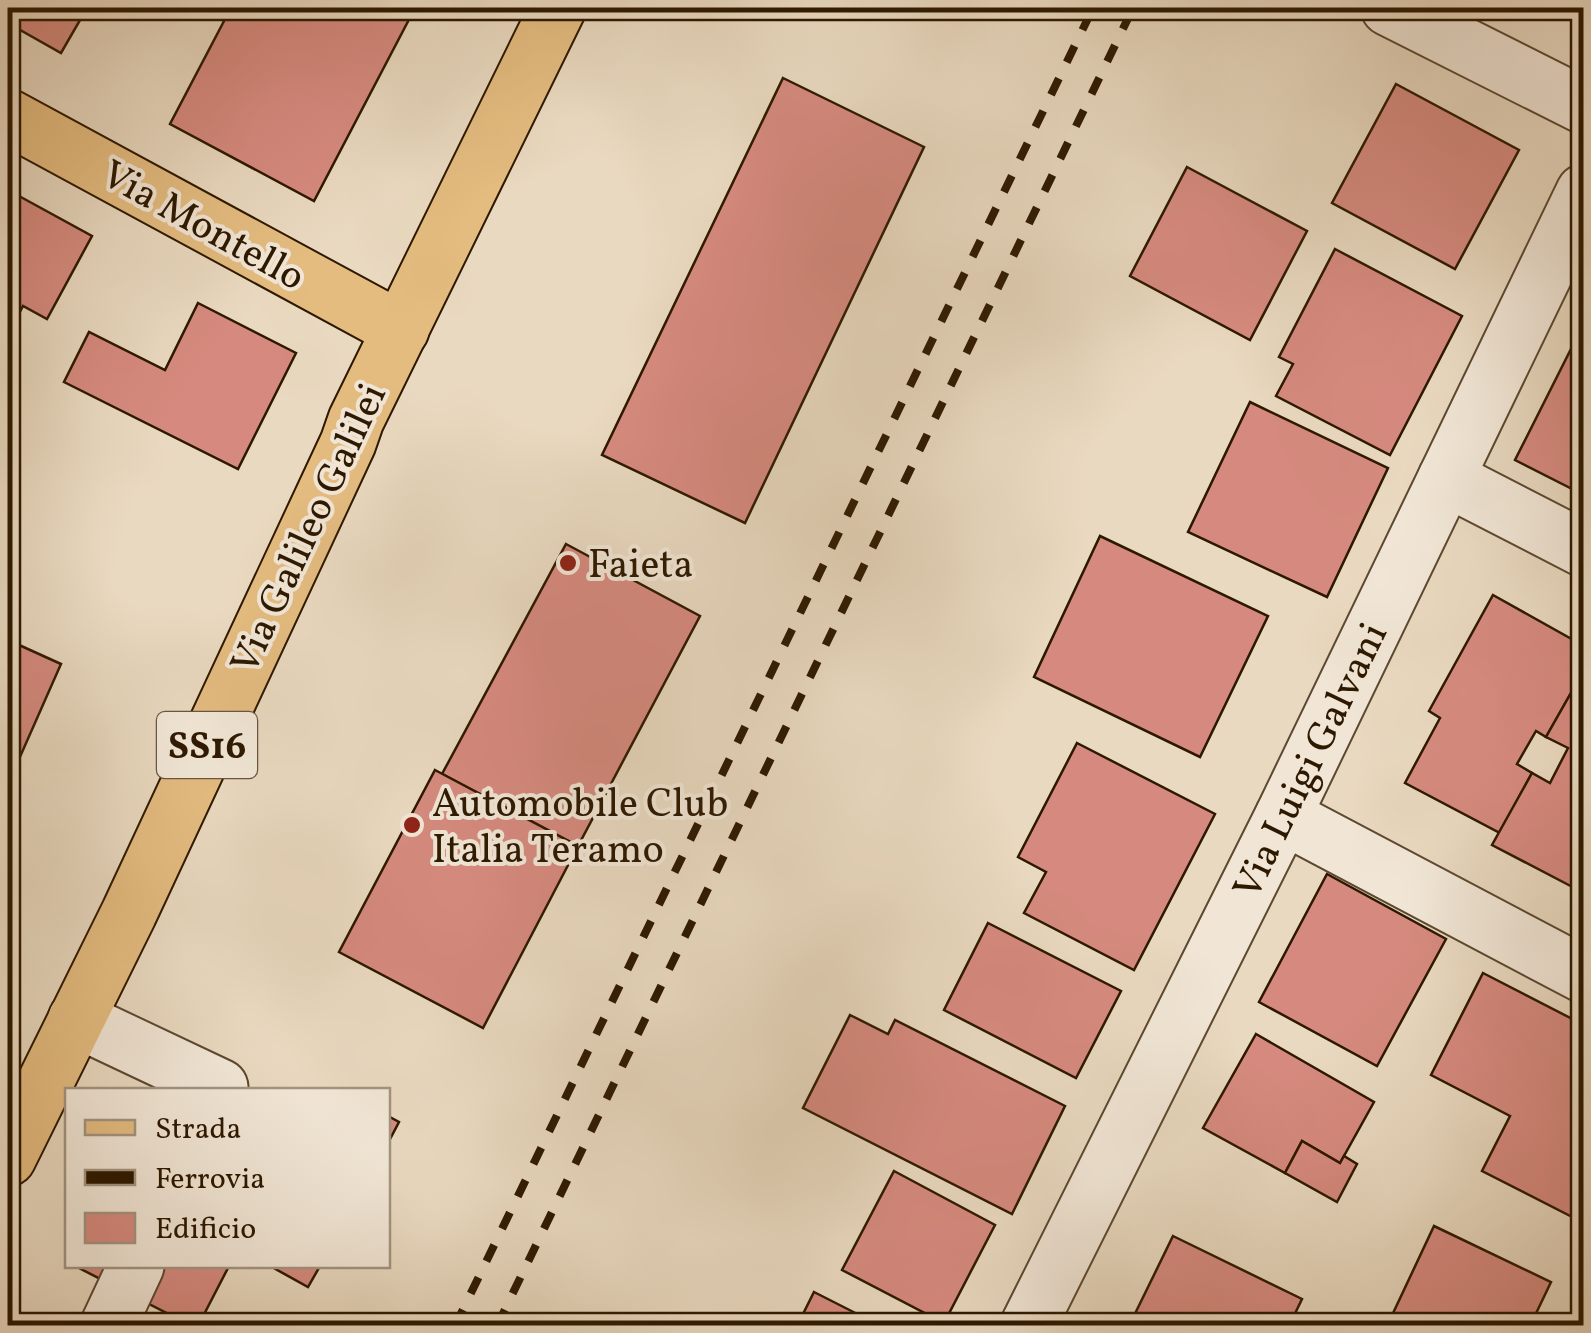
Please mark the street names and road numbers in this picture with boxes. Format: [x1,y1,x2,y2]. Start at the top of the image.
street label: Via Montello [90,149,314,306]
street label: Via Galileo Galilei [219,375,403,684]
street label: Via Luigi Galvani [1221,614,1404,909]
road number: SS16 [157,712,257,778]

